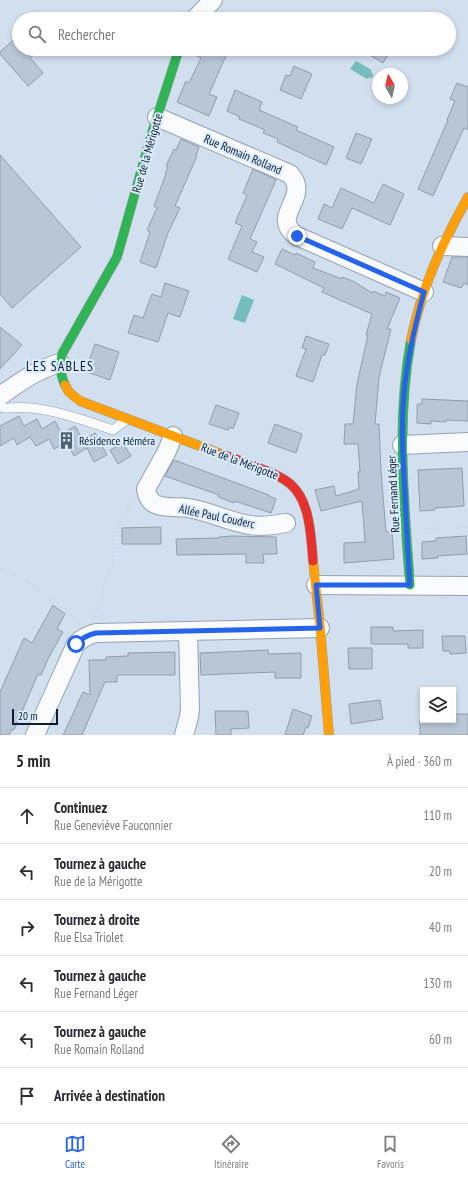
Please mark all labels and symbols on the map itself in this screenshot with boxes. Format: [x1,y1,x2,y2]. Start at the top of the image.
north arrow [372,68,408,104]
street label: Rue de la Mérigotte [129,112,165,194]
street label: Rue Romain Rolland [202,131,284,177]
route end [288,227,306,245]
district label: LES SABLES [26,357,94,375]
building icon: Résidence Héméra [56,430,76,450]
place label: Résidence Héméra [79,433,155,448]
street label: Rue de la Mérigotte [199,439,281,483]
street label: Rue Fernand Léger [383,454,403,533]
street label: Allée Paul Couderc [178,501,257,532]
route start [67,635,85,653]
scale bar [12,707,58,726]

